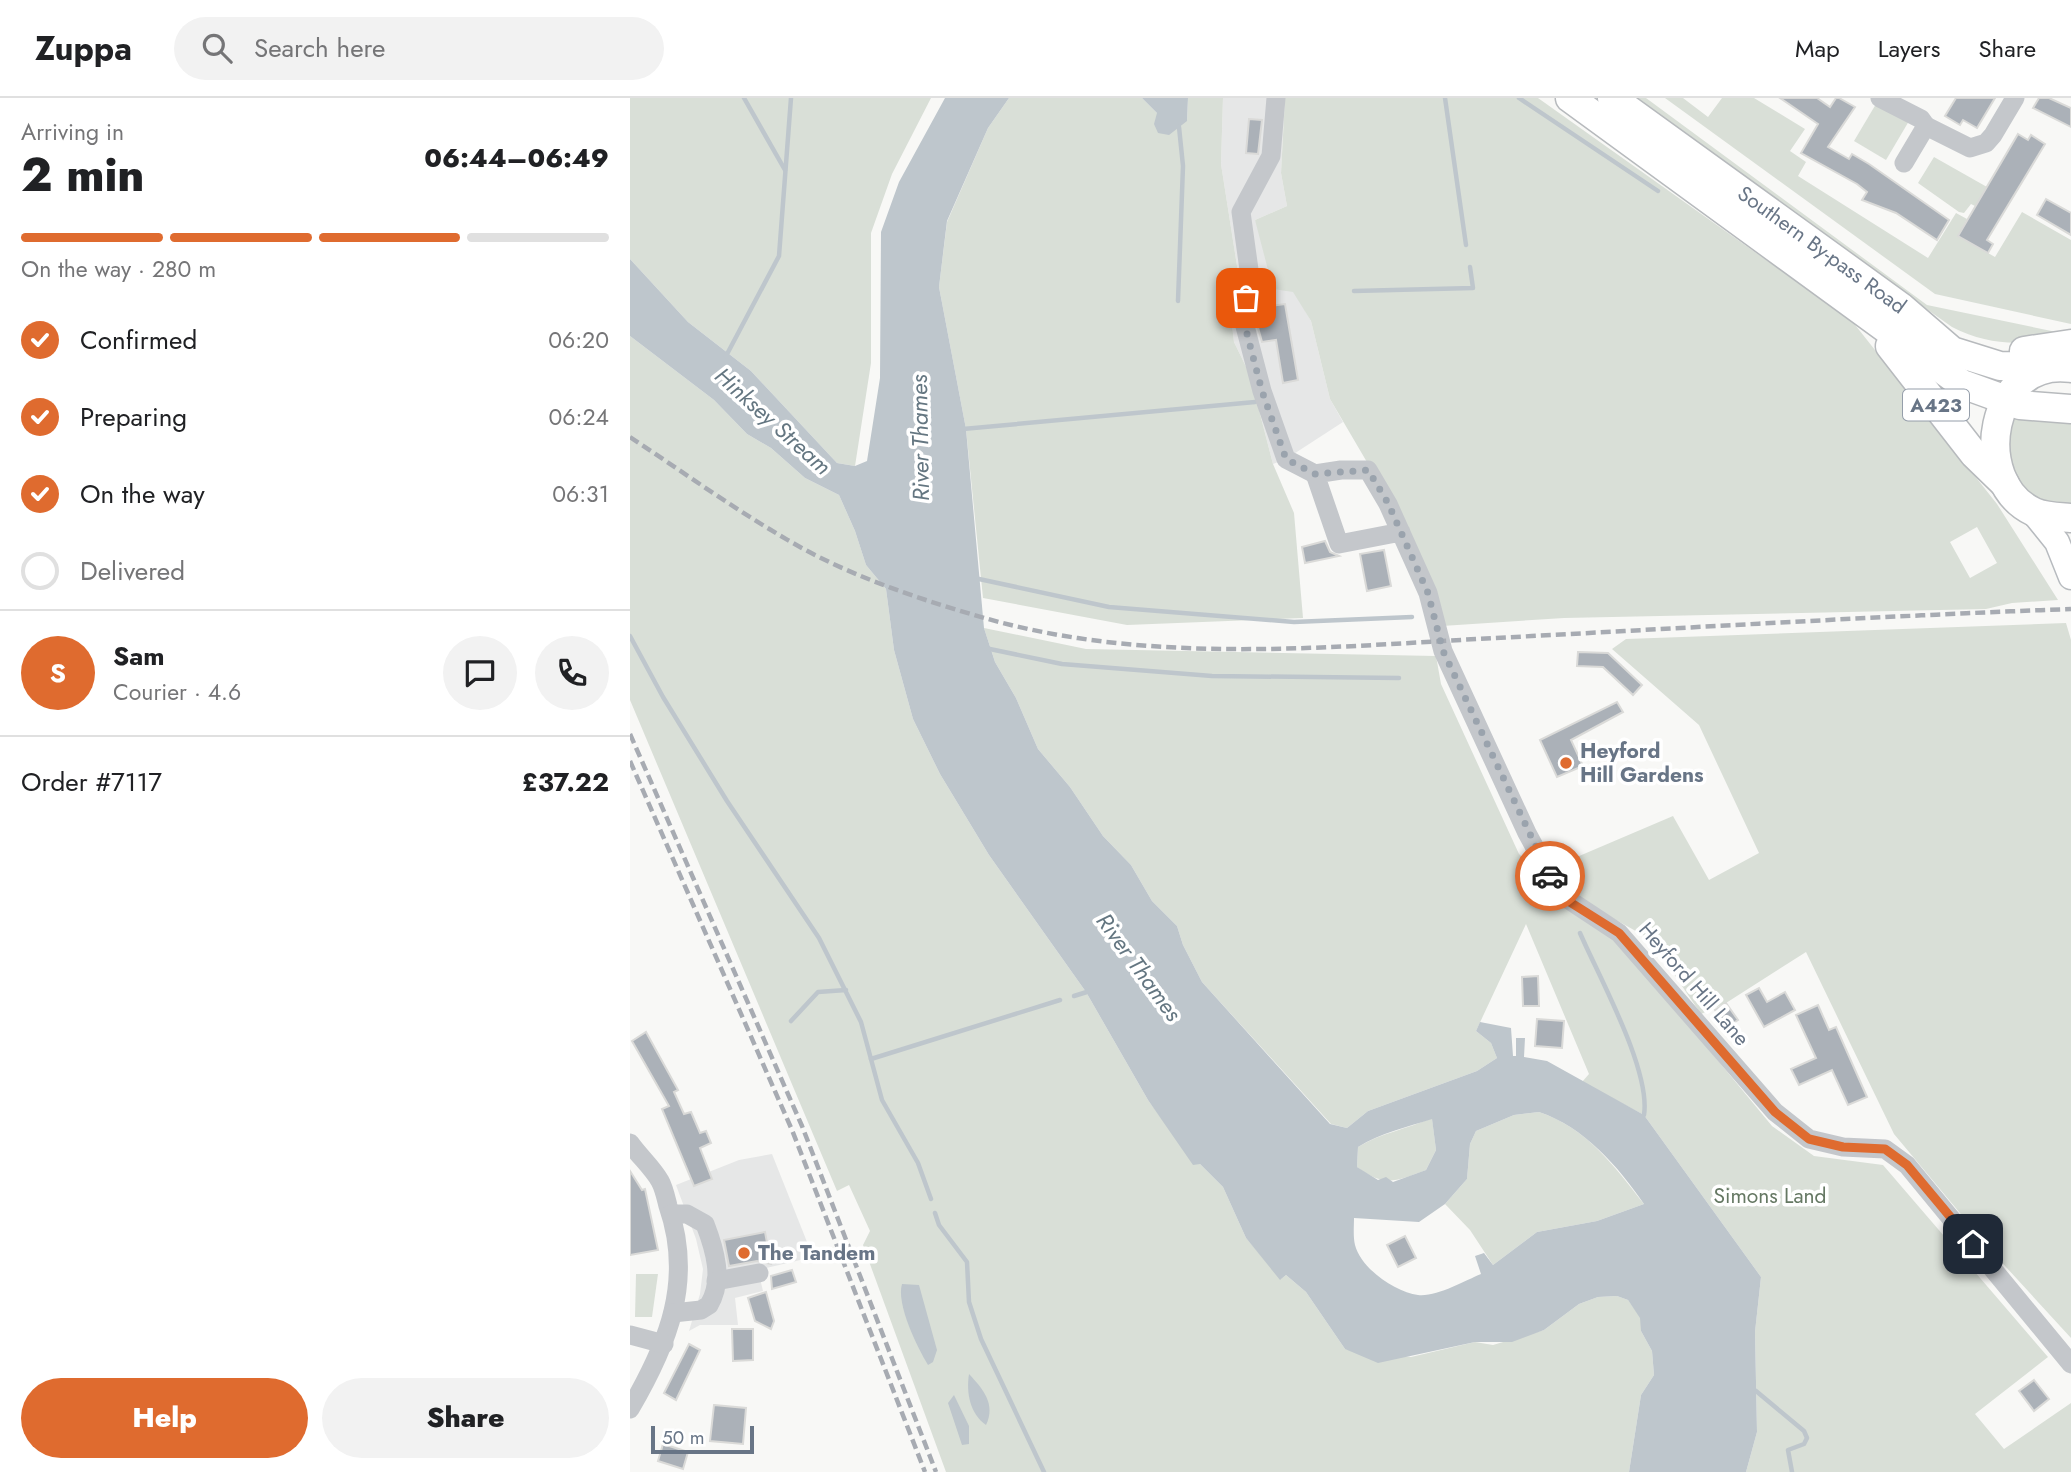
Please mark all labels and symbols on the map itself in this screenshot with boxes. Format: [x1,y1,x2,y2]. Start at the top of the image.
street label: Southern By-pass Road [1731,179,1912,321]
pin [1216,268,1276,328]
water label: Hinksey Stream [707,359,839,483]
water label: River Thames [902,373,938,502]
road number: A423 [1903,390,1969,420]
place label: Heyford Hill Gardens [1580,736,1704,790]
marker: Heyford Hill Gardens [1558,755,1574,771]
courier [1515,841,1585,911]
water label: River Thames [1088,906,1191,1029]
street label: Heyford Hill Lane [1632,915,1756,1053]
park label: Simons Land [1713,1181,1827,1211]
pin [1943,1214,2003,1274]
place label: The Tandem [758,1238,875,1268]
marker: The Tandem [736,1245,752,1261]
scale bar [651,1423,754,1455]

